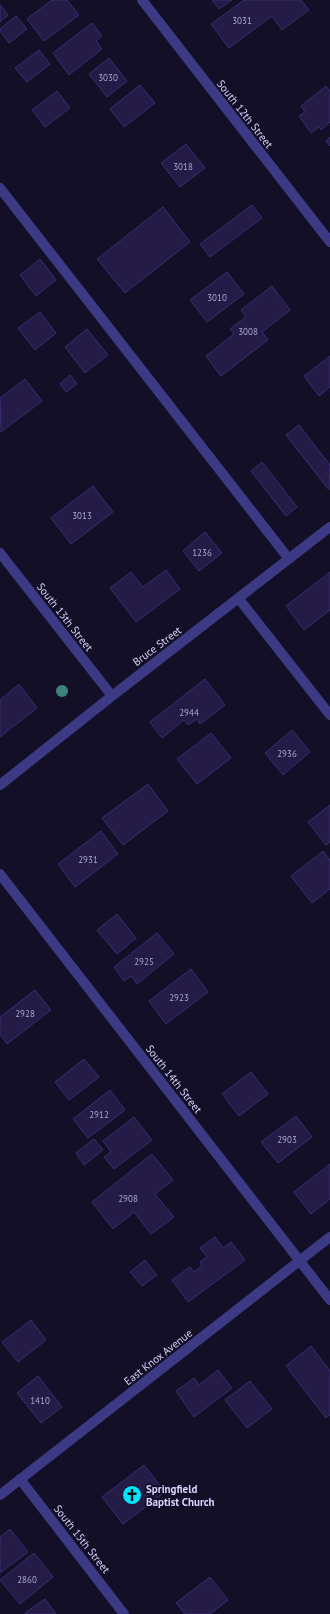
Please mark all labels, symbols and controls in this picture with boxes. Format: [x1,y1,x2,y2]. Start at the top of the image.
house number: 3031 [232,15,252,26]
house number: 3030 [98,72,118,83]
street label: South 12th Street [214,77,276,151]
house number: 3018 [173,161,193,172]
house number: 3010 [207,292,227,303]
house number: 3008 [238,326,258,337]
house number: 3013 [72,510,92,521]
house number: 1236 [192,547,212,558]
street label: South 13th Street [34,580,96,654]
street label: Bruce Street [130,623,184,669]
house number: 2944 [179,707,199,718]
house number: 2936 [277,748,297,759]
house number: 2931 [78,854,98,865]
house number: 2925 [134,956,154,967]
house number: 2923 [169,992,189,1003]
house number: 2928 [15,1008,35,1019]
street label: South 14th Street [143,1042,205,1116]
house number: 2912 [89,1109,109,1120]
house number: 2903 [277,1134,297,1145]
house number: 2908 [118,1193,138,1204]
street label: East Knox Avenue [121,1326,195,1388]
house number: 1410 [30,1395,50,1406]
place label: Springfield Baptist Church [146,1482,215,1509]
church icon: Springfield Baptist Church [121,1484,143,1506]
street label: South 15th Street [51,1502,113,1576]
house number: 2860 [17,1574,37,1585]

